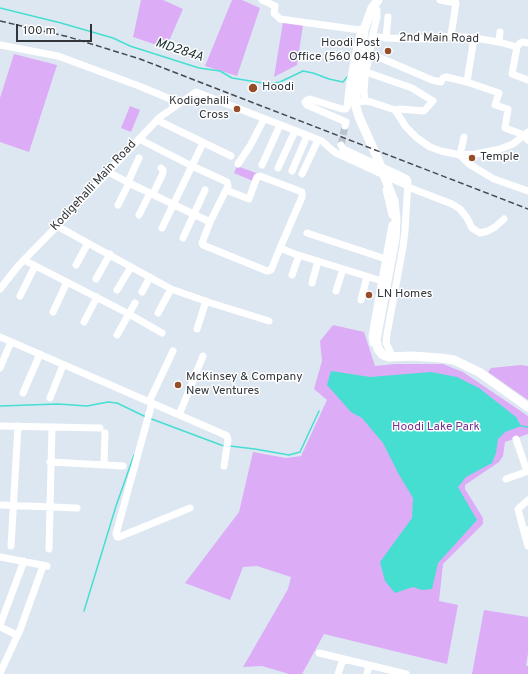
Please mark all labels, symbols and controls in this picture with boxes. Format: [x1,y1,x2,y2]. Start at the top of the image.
scale bar [18,16,94,42]
text: 100 m [23,23,56,39]
street label: 2nd Main Road [399,31,479,47]
water label: MD284A [153,36,205,66]
place label: Hoodi Post Office (560 048) [289,37,380,65]
marker: Hoodi Post Office (560 048) [383,46,393,56]
place label: Hoodi [262,81,294,95]
marker: Hoodi [247,82,259,94]
place label: Kodigehalli Cross [169,95,229,123]
marker: Kodigehalli Cross [232,104,242,114]
street label: Kodigehalli Main Road [48,138,140,234]
place label: Temple [480,151,519,165]
marker: Temple [467,153,477,163]
place label: LN Homes [377,288,432,302]
marker: LN Homes [364,290,374,300]
place label: McKinsey & Company New Ventures [186,371,303,399]
marker: McKinsey & Company New Ventures [173,380,183,390]
park label: Hoodi Lake Park [392,421,480,435]

